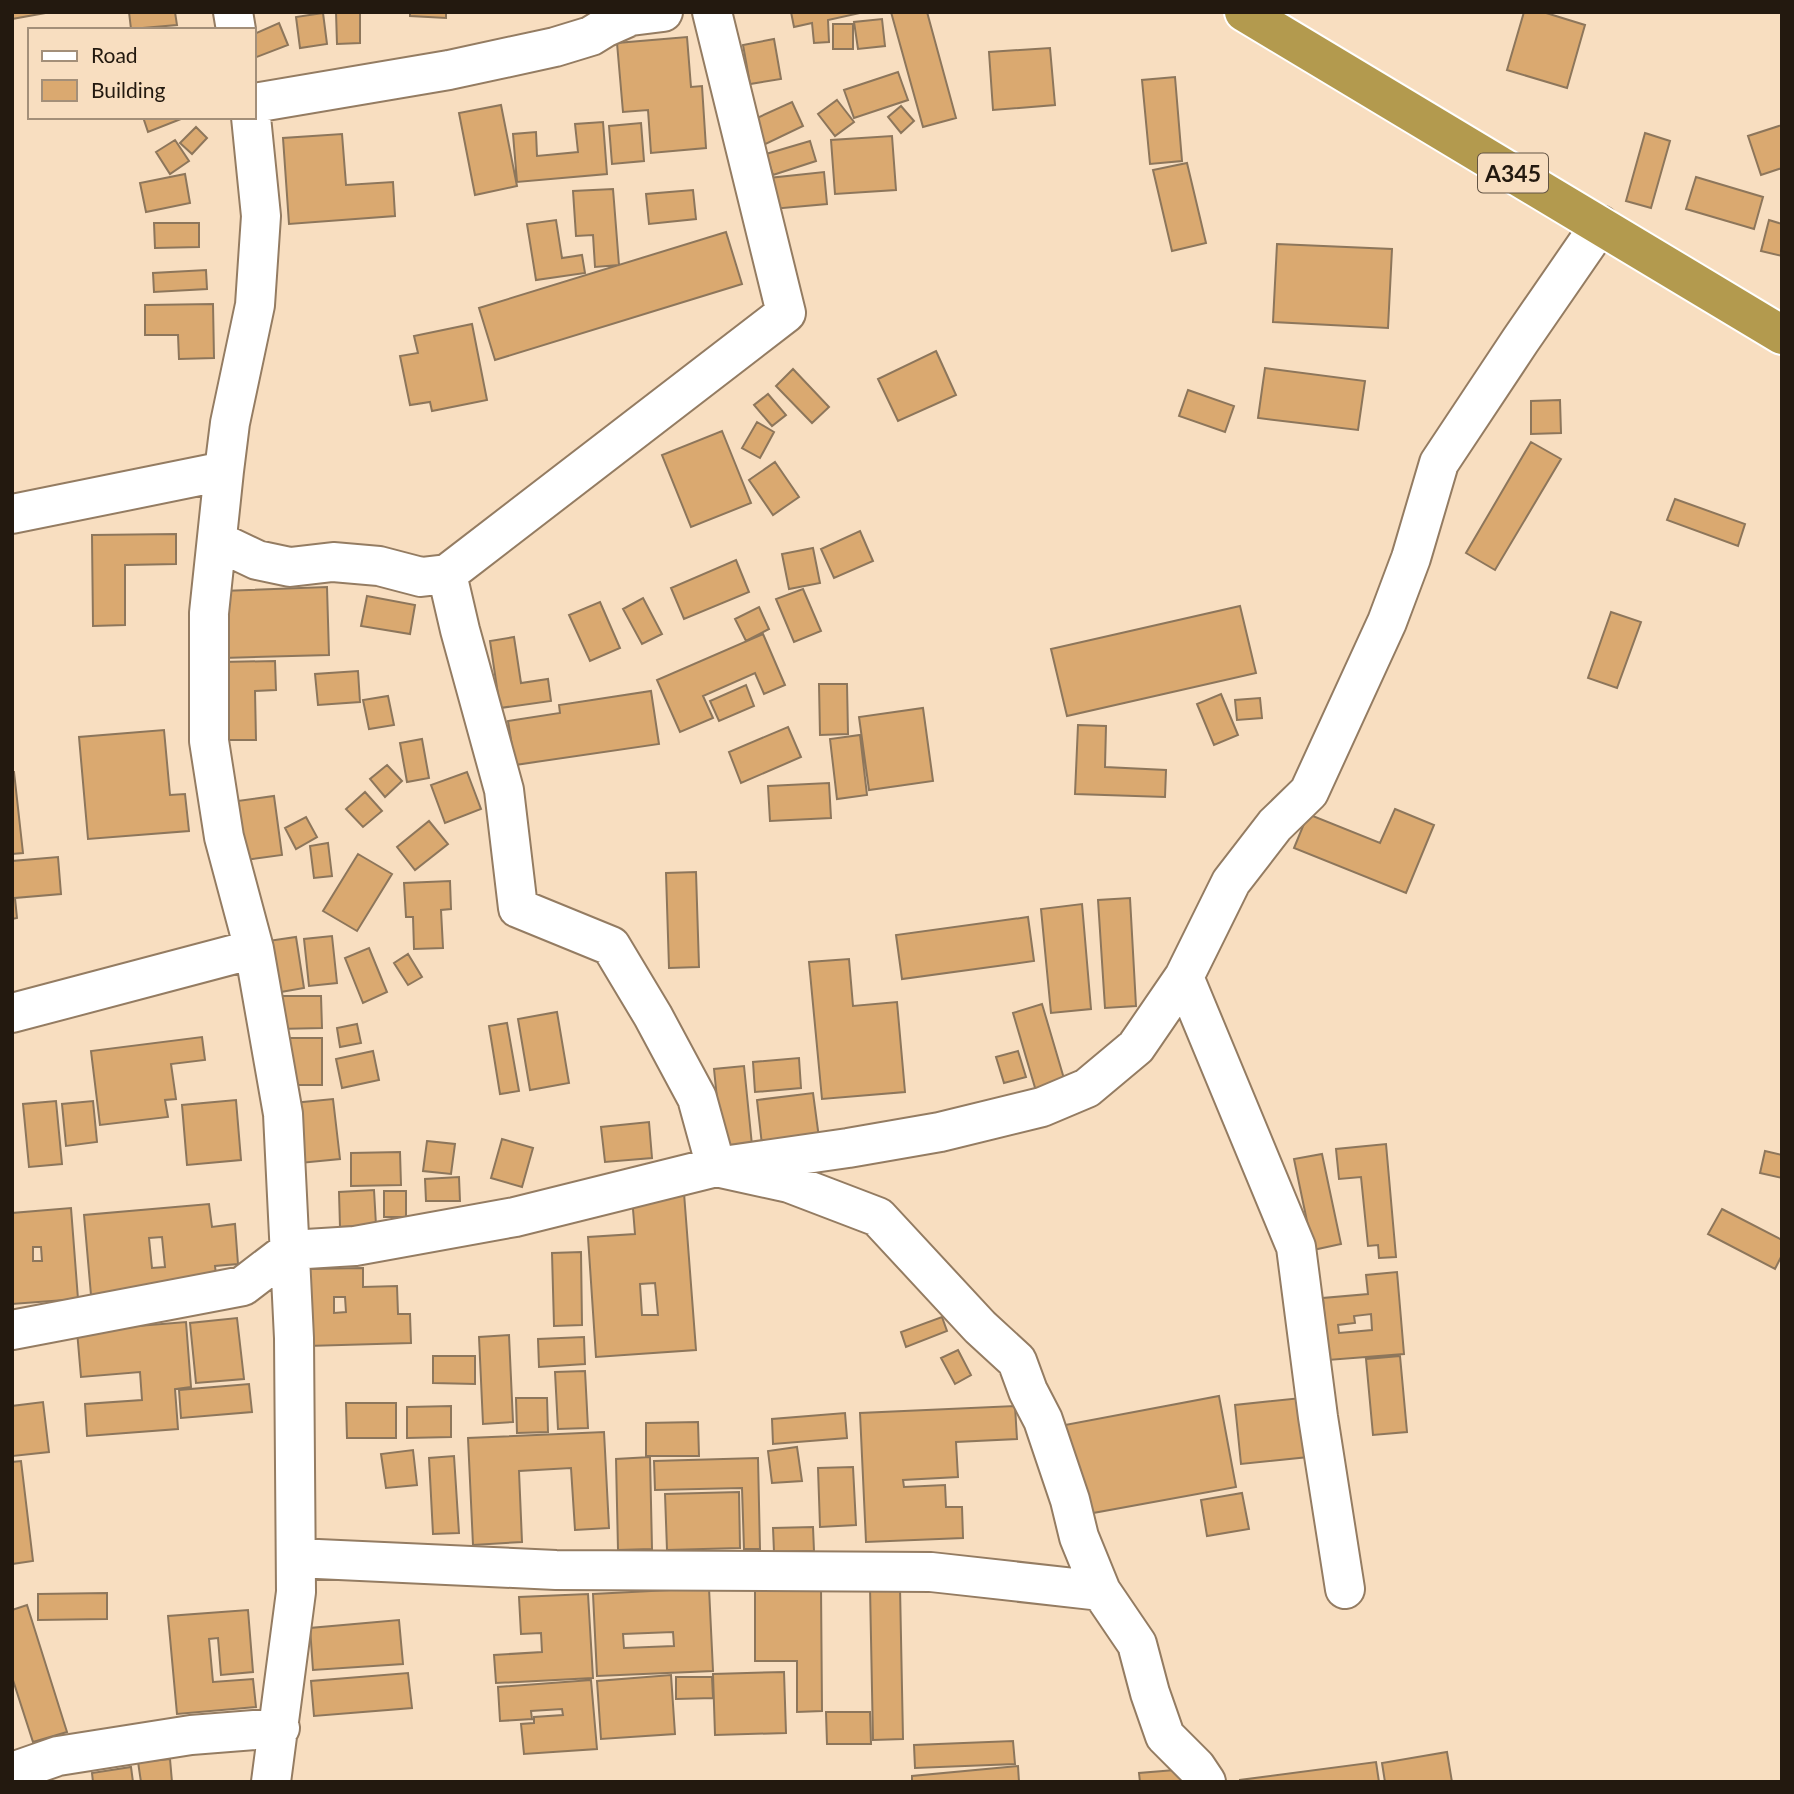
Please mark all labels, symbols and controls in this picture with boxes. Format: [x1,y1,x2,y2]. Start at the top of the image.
legend [28,28,256,119]
text: Road [91,42,138,67]
text: Building [91,77,166,102]
road number: A345 [1478,154,1548,192]

